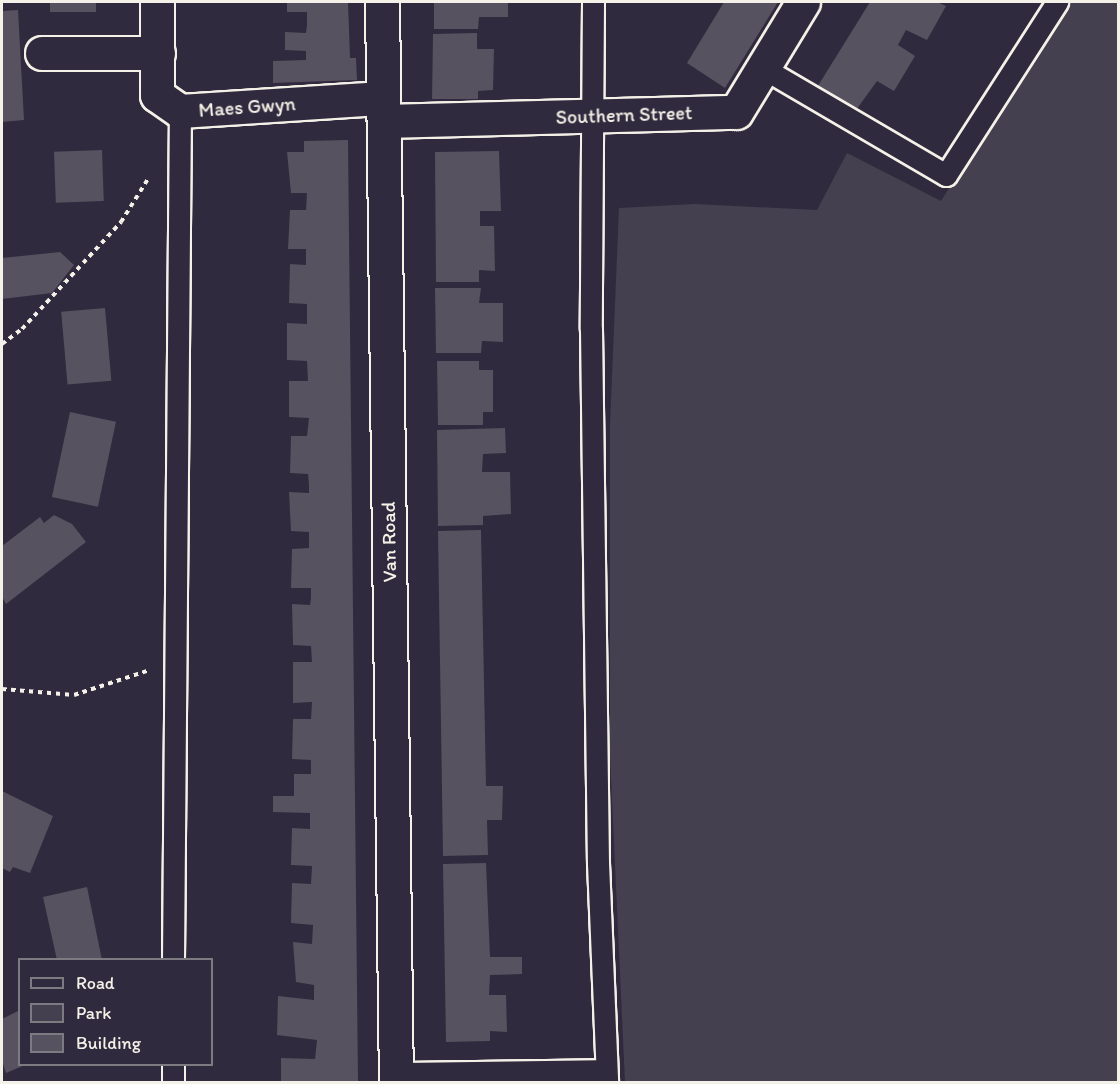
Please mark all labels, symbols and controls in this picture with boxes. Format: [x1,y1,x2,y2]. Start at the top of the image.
street label: Maes Gwyn [198,92,296,122]
street label: Southern Street [555,101,693,129]
street label: Van Road [376,502,402,582]
legend [18,958,213,1066]
text: Road [76,972,115,994]
text: Park [76,1002,111,1024]
text: Building [76,1032,141,1054]

